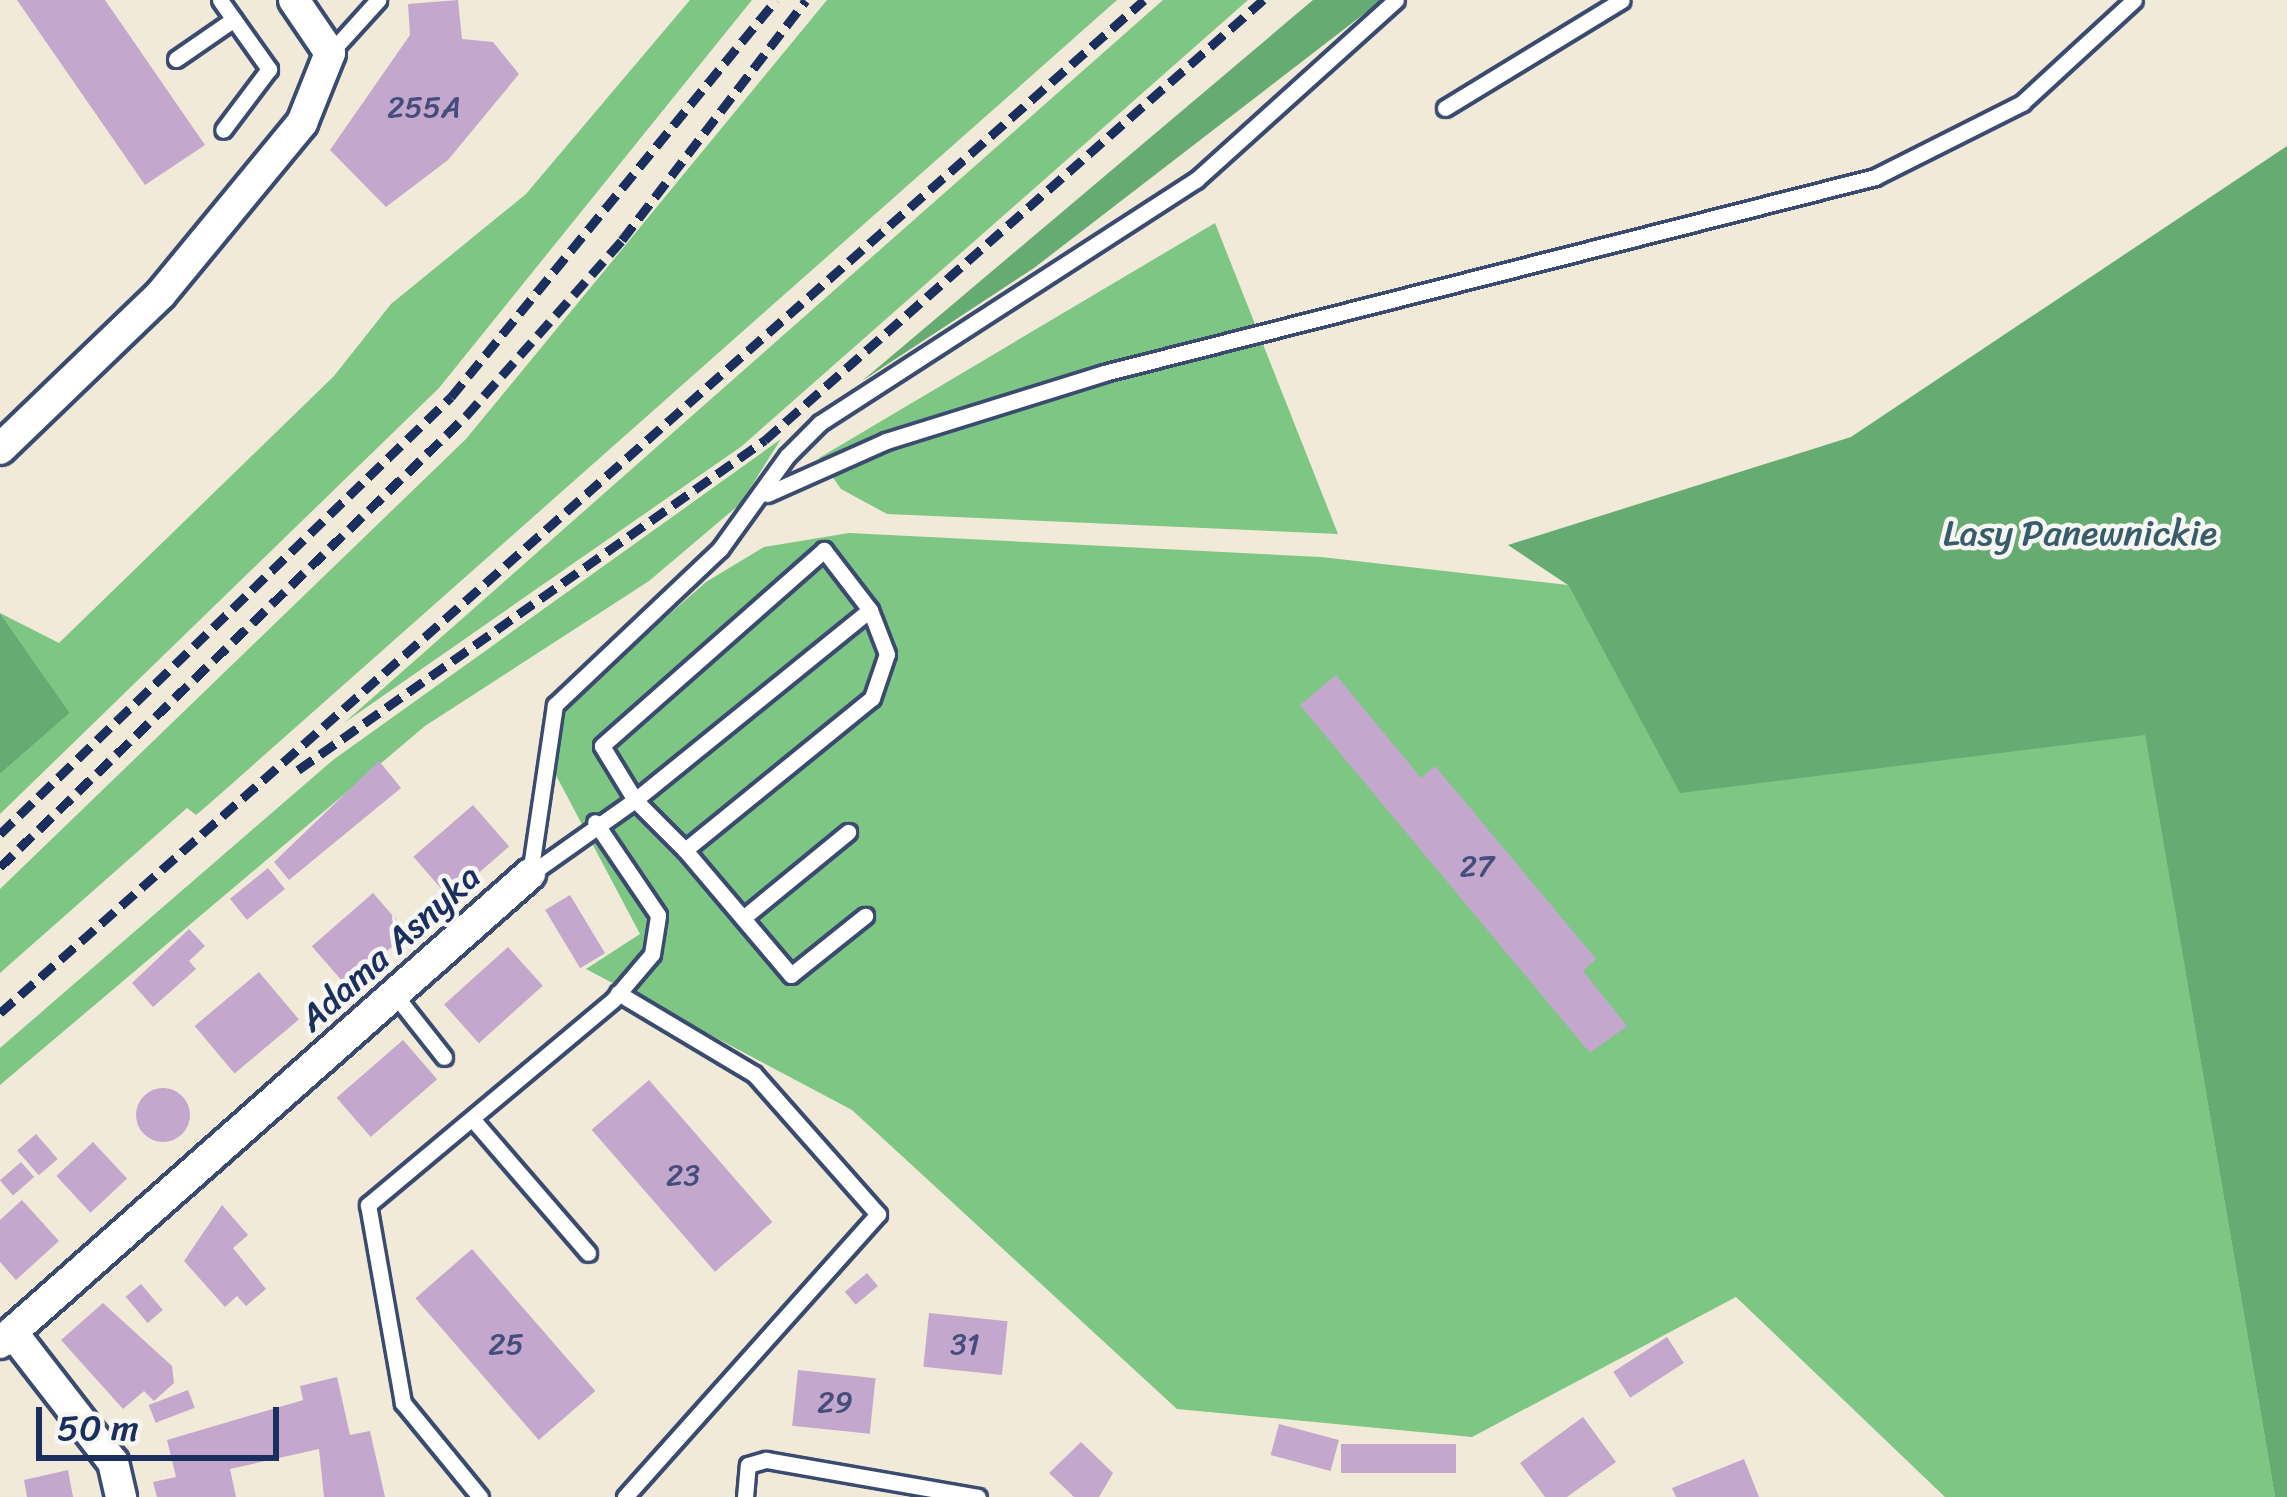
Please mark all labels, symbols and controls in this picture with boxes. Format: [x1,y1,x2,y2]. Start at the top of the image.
house number: 255A [387,89,461,125]
park label: Lasy Panewnickie [1941,512,2219,556]
house number: 27 [1460,848,1494,884]
street label: Adama Asnyka [290,855,490,1041]
house number: 23 [666,1157,700,1193]
house number: 25 [488,1326,524,1362]
house number: 31 [950,1326,980,1362]
scale bar [42,1383,285,1457]
house number: 29 [817,1384,853,1420]
text: 50 m [57,1396,139,1460]

